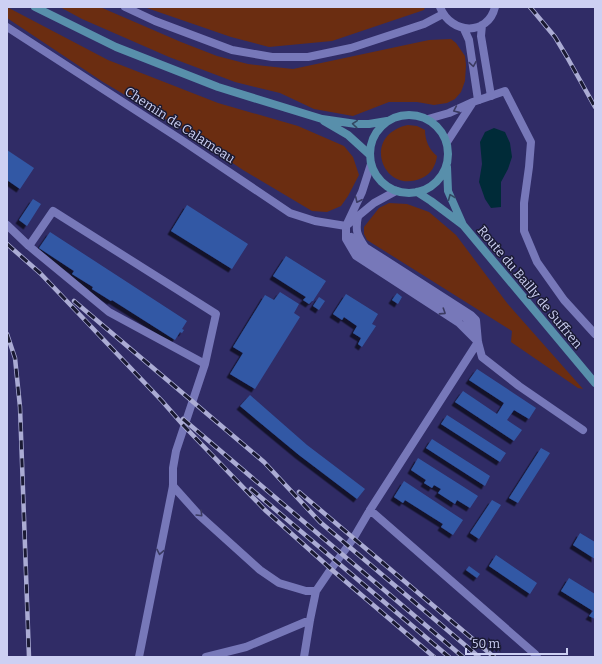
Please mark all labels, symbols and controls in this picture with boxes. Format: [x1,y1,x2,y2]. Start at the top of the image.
one-way arrow [468,61,477,67]
street label: Chemin de Calameau [122,84,238,166]
one-way arrow [452,105,460,113]
one-way arrow [352,119,358,128]
one-way arrow [448,193,456,201]
one-way arrow [355,196,363,204]
street label: Route du Bailly de Suffren [474,223,586,352]
one-way arrow [439,307,446,315]
one-way arrow [195,509,202,517]
one-way arrow [156,549,164,555]
scale bar [466,630,567,656]
text: 50 m [472,637,501,651]

